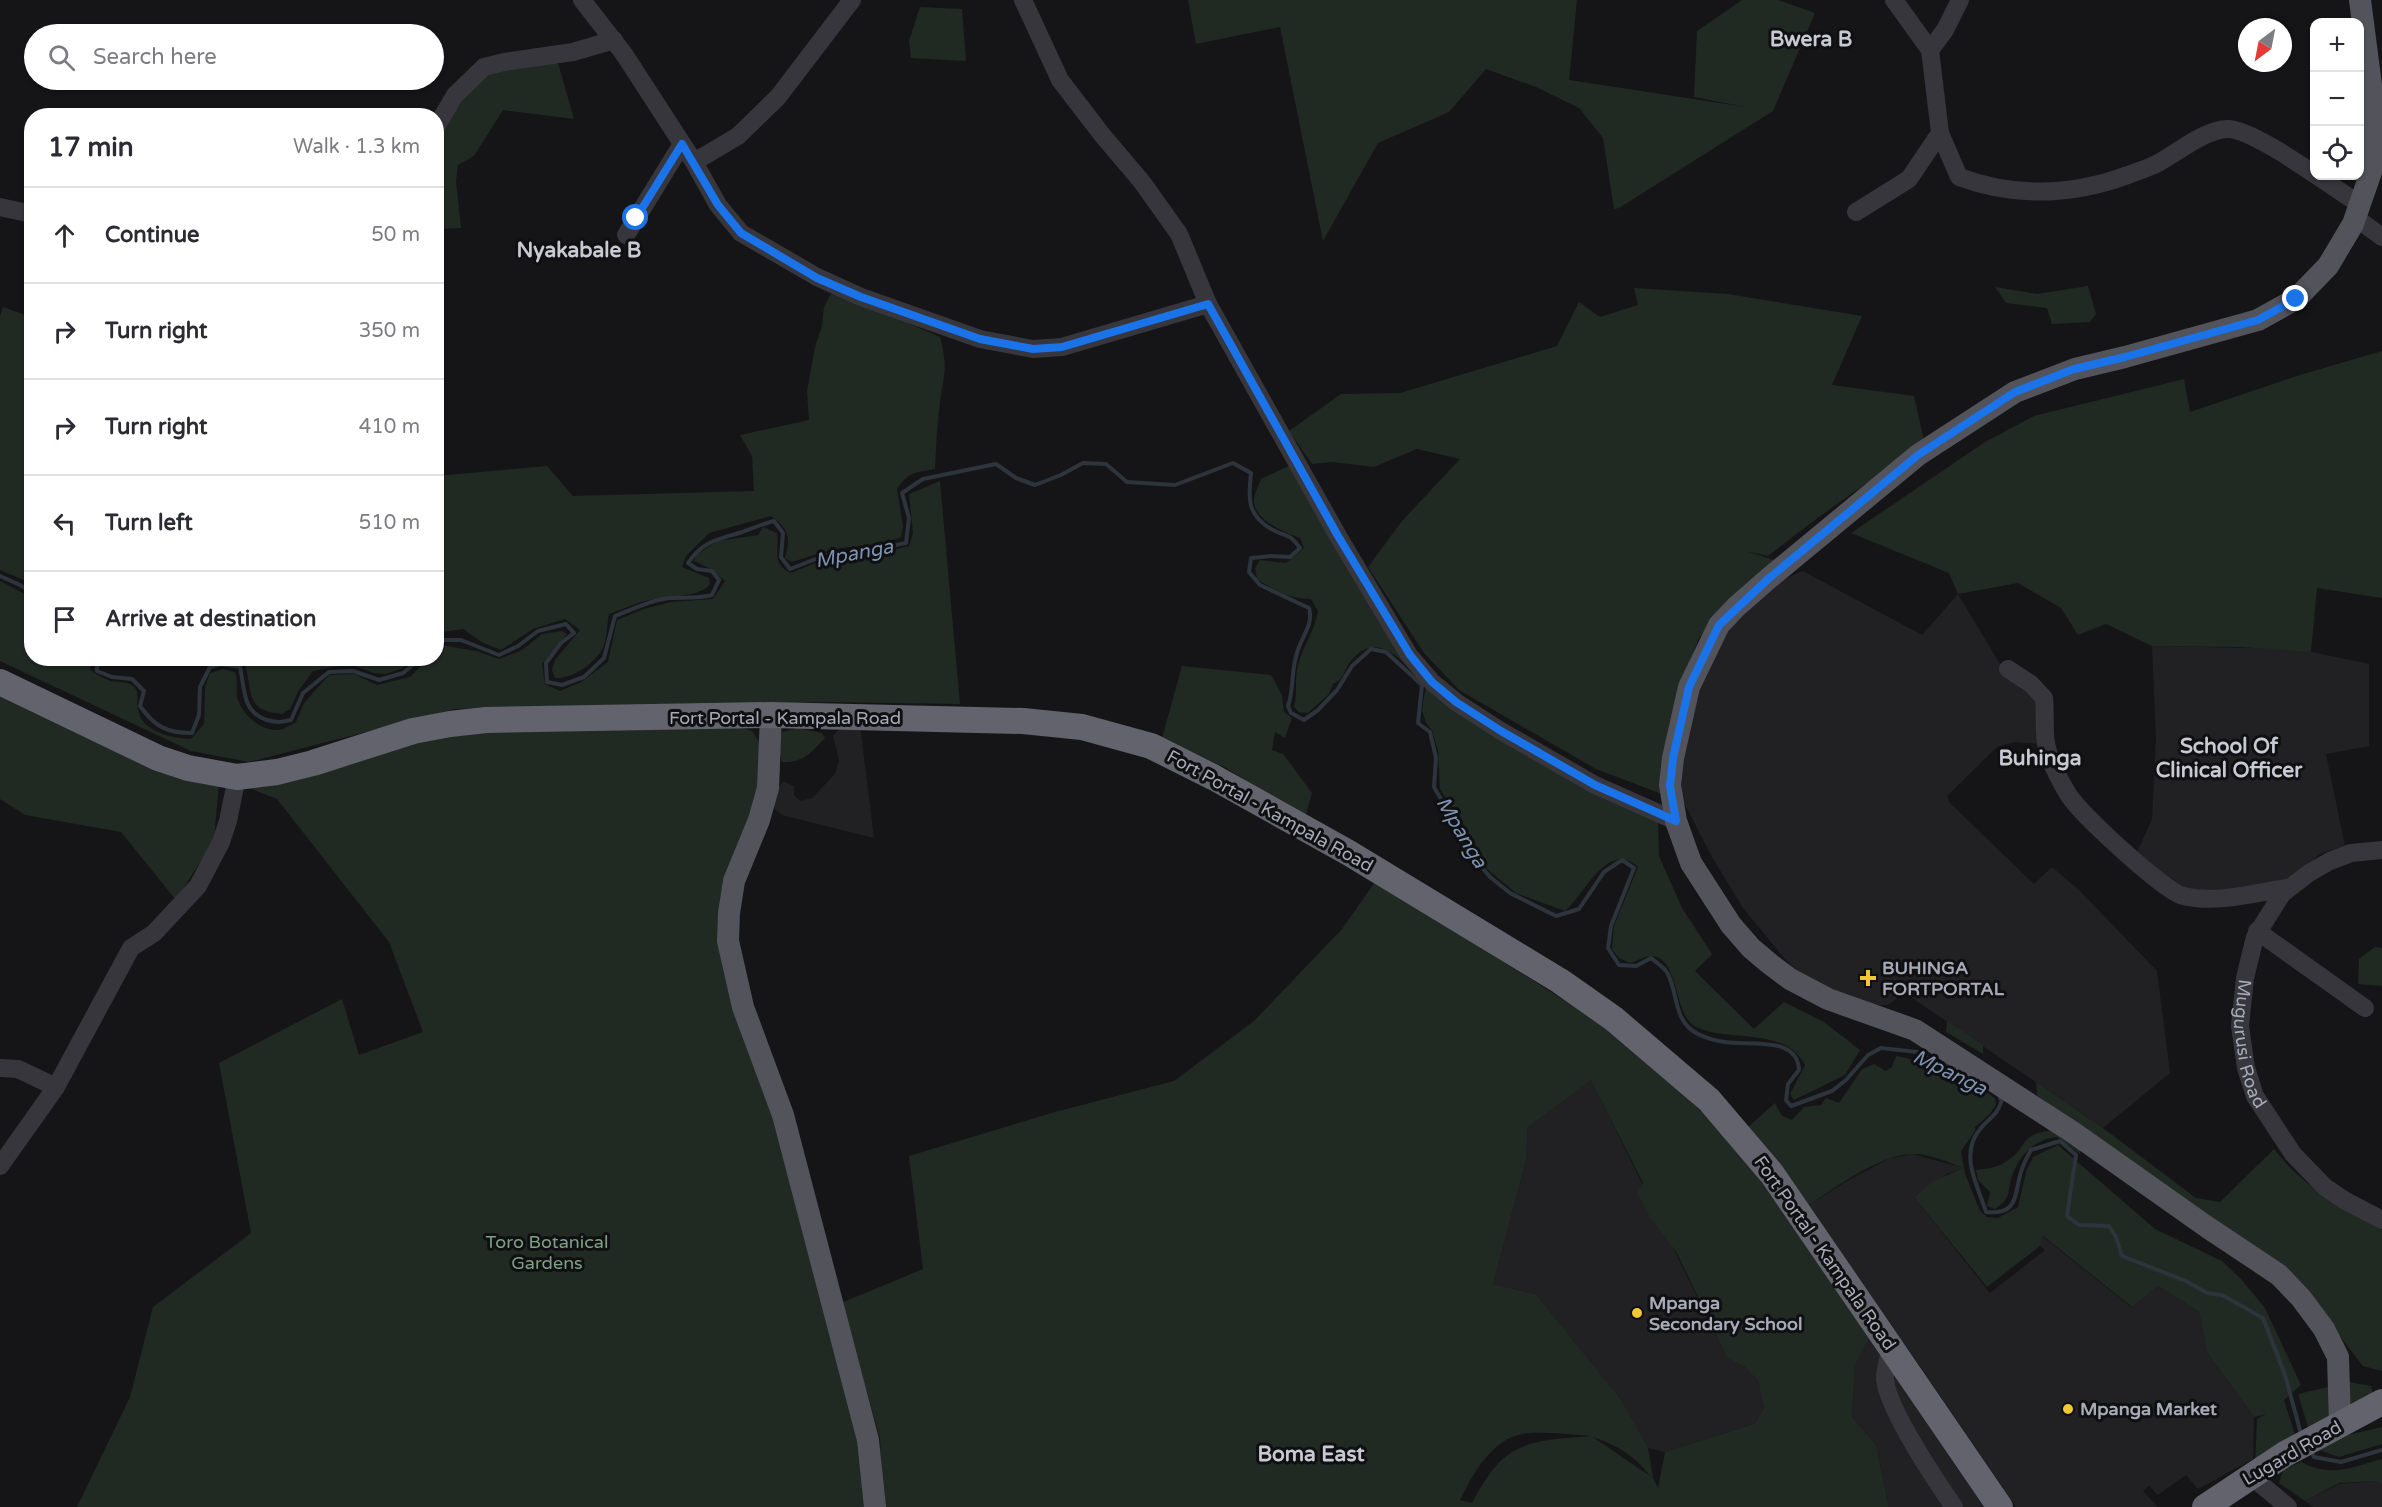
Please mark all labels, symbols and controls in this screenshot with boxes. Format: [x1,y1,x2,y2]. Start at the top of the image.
north arrow [2238,18,2292,72]
map controls [2310,18,2364,180]
button: + [2310,18,2364,72]
search box [24,24,444,90]
district label: Bwera B [1770,27,1852,52]
icon: search [45,41,78,74]
text: Search here [93,44,217,70]
button: − [2310,72,2364,126]
button: locate [2310,126,2364,180]
text: 17 min [48,132,134,163]
text: Walk · 1.3 km [293,135,420,159]
route start [622,204,648,230]
icon: ahead [48,219,81,252]
text: Continue [105,222,200,248]
text: 50 m [371,223,420,247]
district label: Nyakabale B [517,238,641,263]
route end [2282,285,2308,311]
icon: right [48,315,81,348]
text: Turn right [105,318,207,344]
text: 350 m [359,319,420,343]
icon: right [48,411,81,444]
text: Turn right [105,414,207,440]
text: 410 m [359,415,420,439]
icon: left [48,507,81,540]
text: Turn left [105,510,193,536]
text: 510 m [359,511,420,535]
water label: Mpanga [813,535,896,573]
icon: arrive [48,603,81,636]
text: Arrive at destination [105,606,316,632]
street label: Fort Portal - Kampala Road [669,707,901,729]
district label: School Of Clinical Officer [2156,734,2303,783]
street label: Fort Portal - Kampala Road [1163,745,1377,877]
district label: Buhinga [1998,746,2082,771]
water label: Mpanga [1431,792,1492,873]
place label: BUHINGA FORTPORTAL [1882,957,2005,1000]
marker: BUHINGA FORTPORTAL [1859,969,1877,987]
street label: Mugurusi Road [2229,978,2271,1113]
water label: Mpanga [1909,1045,1991,1101]
street label: Fort Portal - Kampala Road [1749,1152,1901,1354]
park label: Toro Botanical Gardens [486,1231,608,1274]
place label: Mpanga Secondary School [1649,1292,1802,1335]
marker: Mpanga Secondary School [1630,1306,1644,1320]
place label: Mpanga Market [2080,1398,2217,1420]
marker: Mpanga Market [2061,1402,2075,1416]
street label: Lugard Road [2239,1416,2345,1490]
district label: Boma East [1258,1442,1364,1467]

